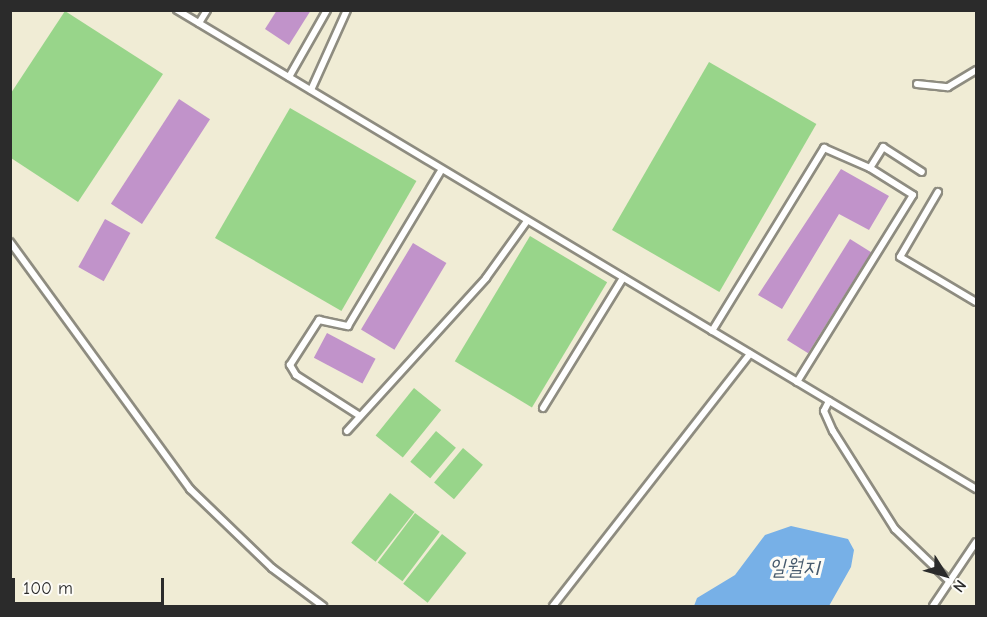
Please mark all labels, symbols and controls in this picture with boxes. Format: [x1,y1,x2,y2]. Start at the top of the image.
north arrow [915,545,975,605]
water label: 일월지 [769,554,819,580]
scale bar [15,566,166,604]
text: N [949,576,970,595]
text: 100 m [23,578,73,599]

